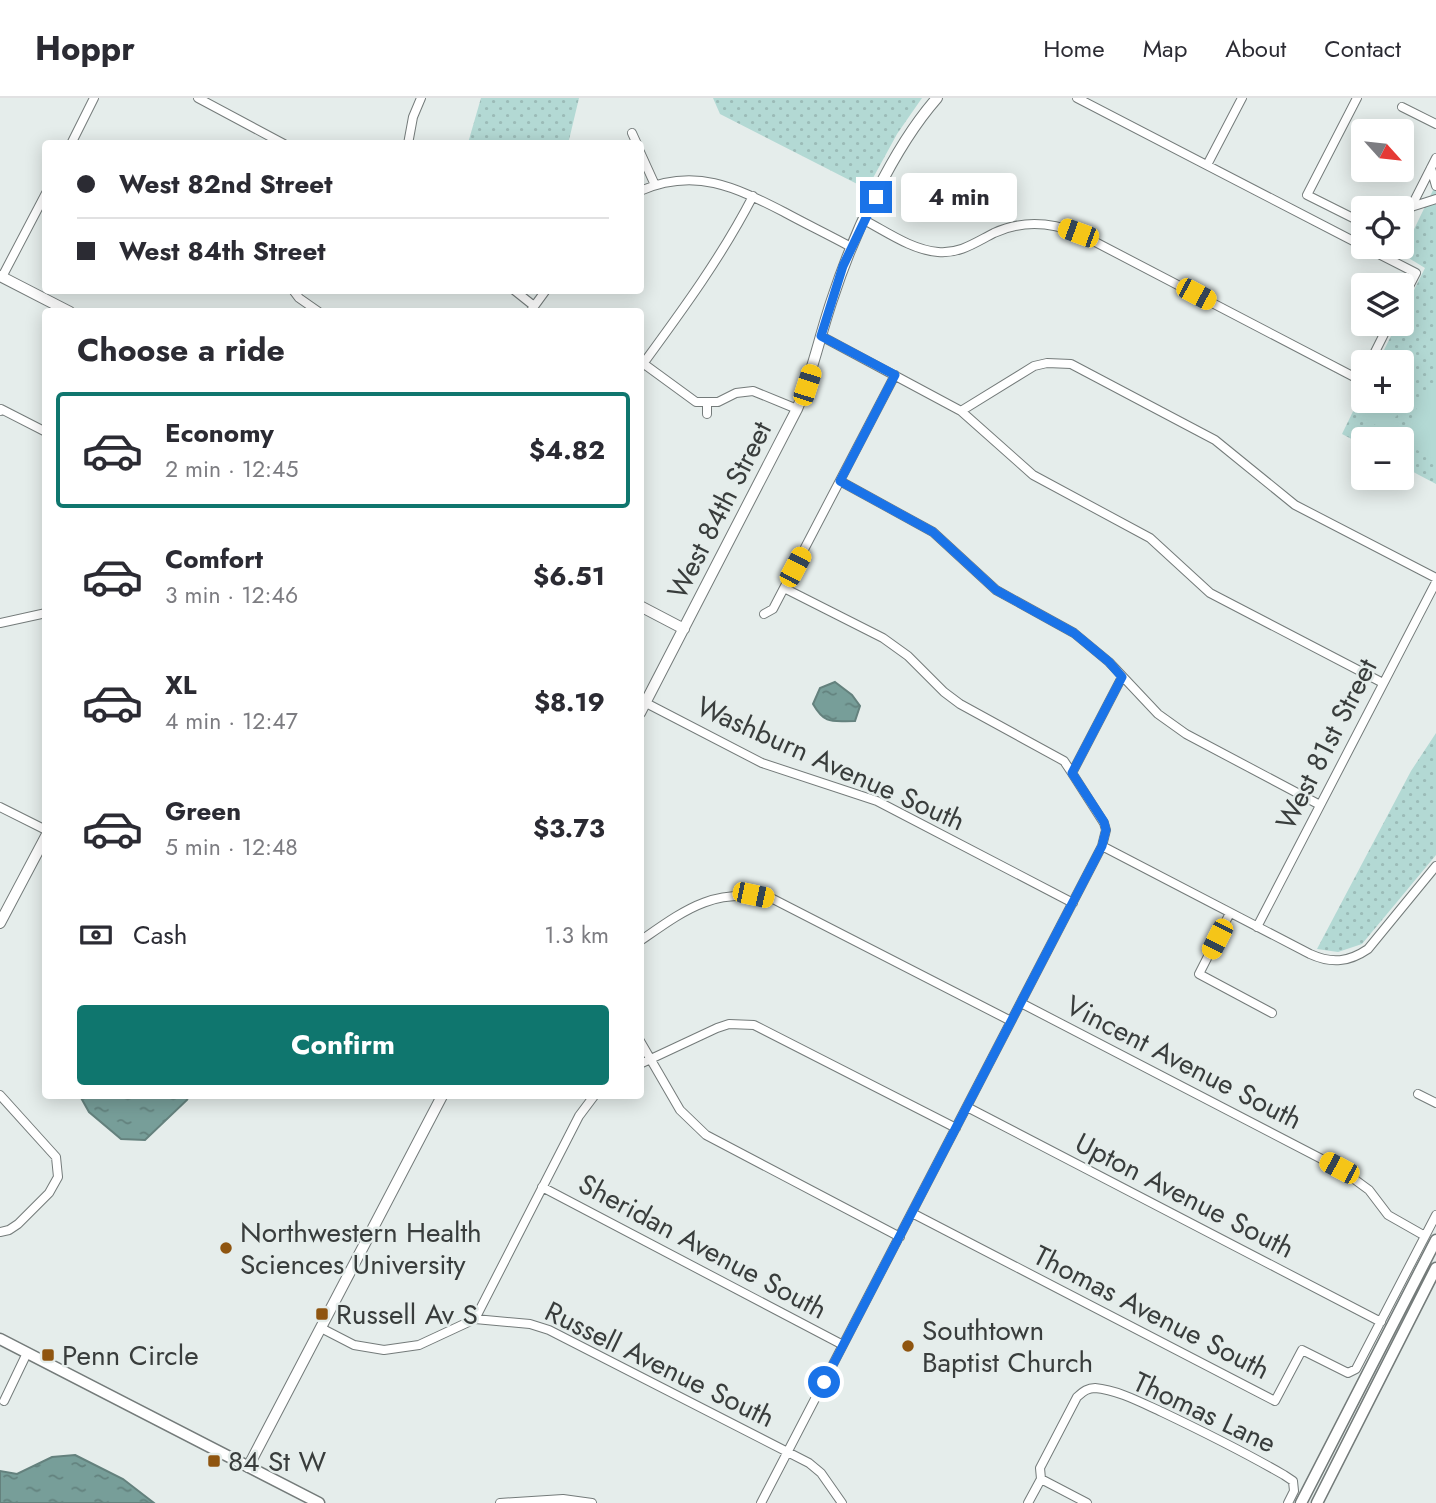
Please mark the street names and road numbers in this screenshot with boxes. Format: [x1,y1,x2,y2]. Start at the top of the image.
street label: West 84th Street [657,414,782,606]
street label: West 81st Street [1266,651,1387,837]
street label: Washburn Avenue South [690,686,972,841]
street label: Vincent Avenue South [1058,985,1309,1140]
street label: Upton Avenue South [1068,1122,1301,1268]
street label: Sheridan Avenue South [571,1163,834,1329]
street label: Thomas Avenue South [1026,1235,1277,1390]
street label: Russell Avenue South [538,1291,782,1438]
street label: Thomas Lane [1127,1362,1283,1463]

